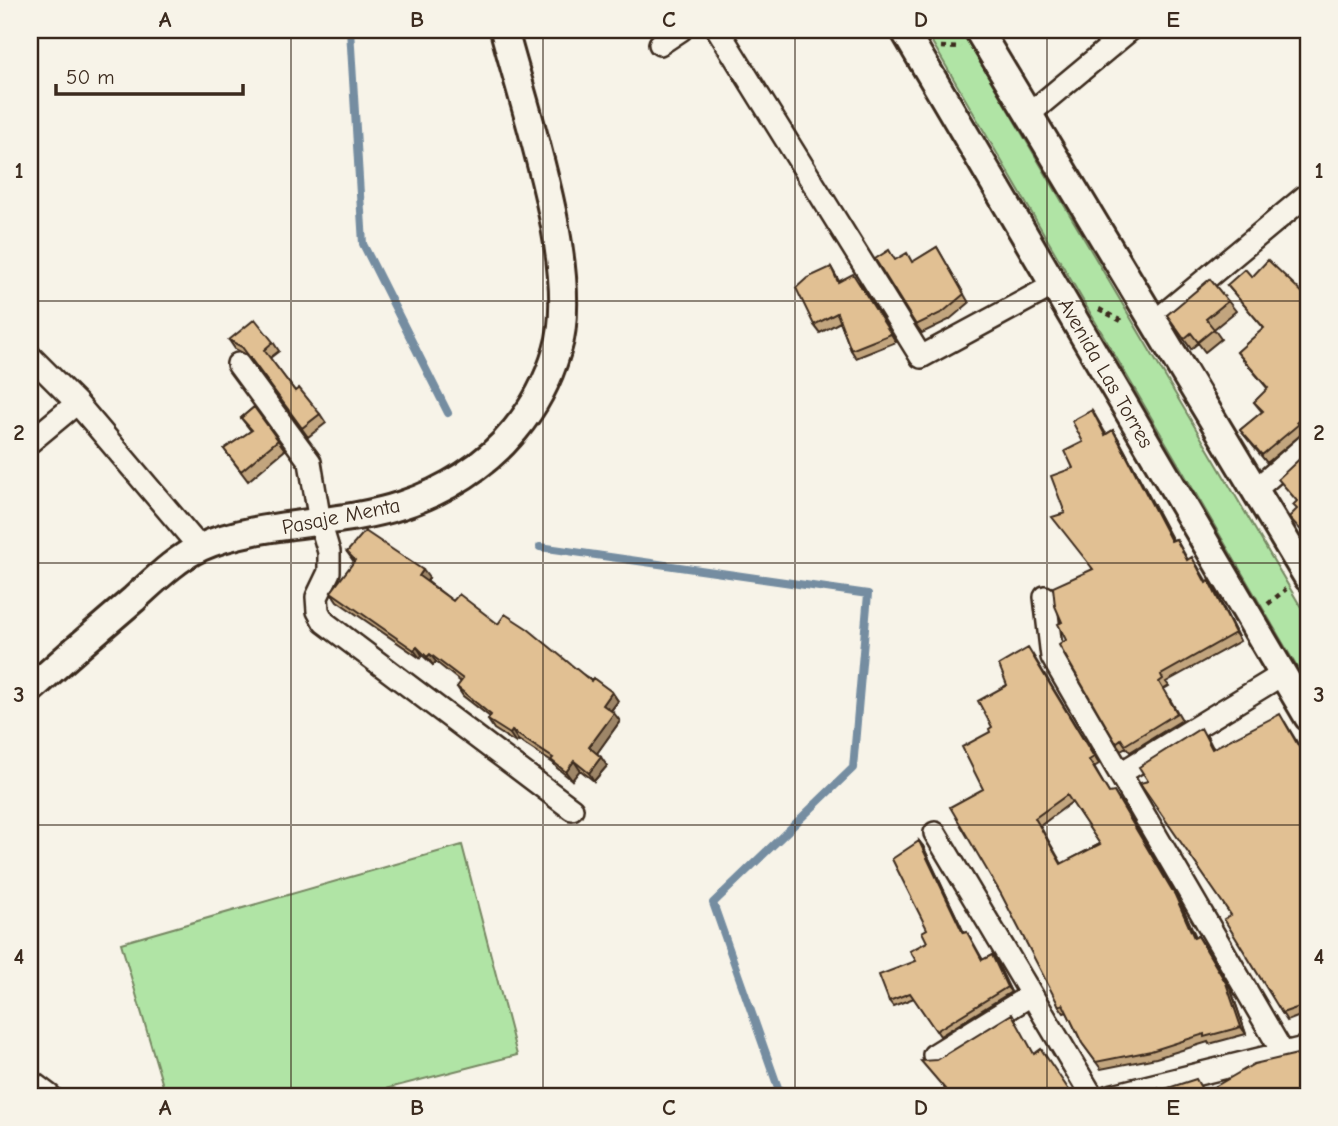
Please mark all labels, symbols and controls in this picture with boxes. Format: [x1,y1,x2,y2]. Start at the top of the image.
text: A [159,6,172,33]
text: B [410,6,424,33]
text: C [662,6,676,33]
text: D [914,6,928,33]
text: E [1166,6,1180,33]
scale bar [56,52,243,96]
text: 50 m [66,65,115,89]
text: 1 [14,157,24,184]
text: 1 [1314,157,1324,184]
street label: Avenida Las Torres [1053,294,1159,452]
text: 2 [13,419,25,446]
text: 2 [1313,419,1325,446]
street label: Pasaje Menta [280,493,402,539]
text: 3 [13,681,25,708]
text: 3 [1313,681,1325,708]
text: 4 [14,943,25,970]
text: 4 [1314,943,1325,970]
text: A [159,1094,172,1121]
text: B [410,1094,424,1121]
text: C [662,1094,676,1121]
text: D [914,1094,928,1121]
text: E [1166,1094,1180,1121]

